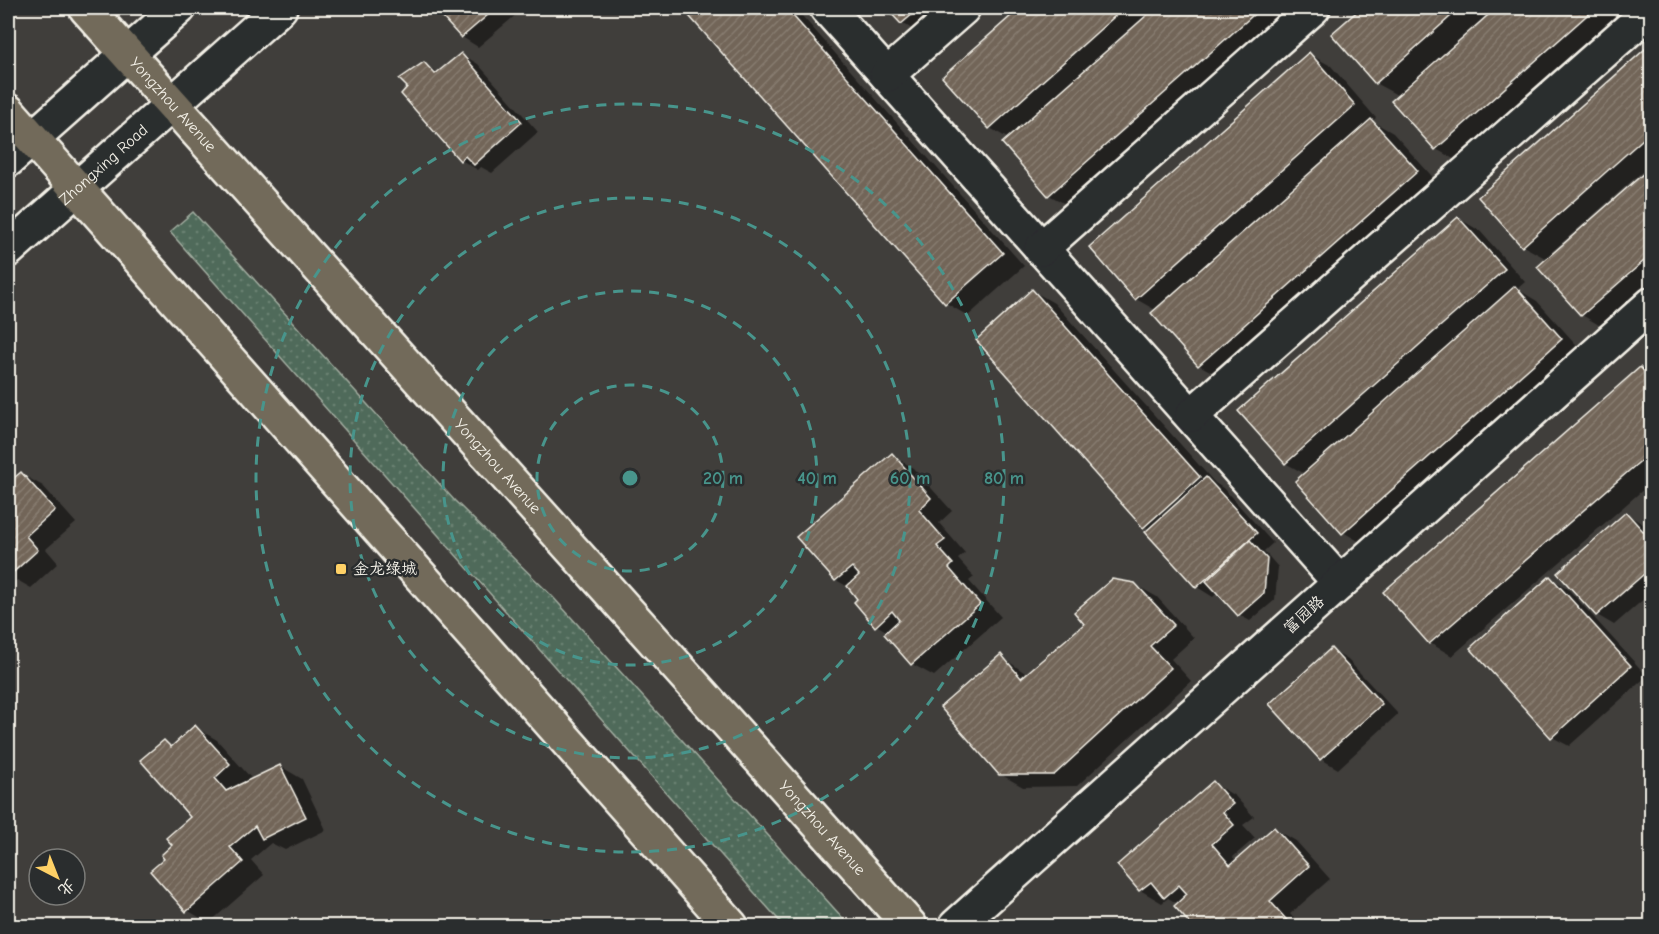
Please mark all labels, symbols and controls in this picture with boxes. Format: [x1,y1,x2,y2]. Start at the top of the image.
street label: Yongzhou Avenue [126,54,220,156]
street label: Zhongxing Road [56,121,152,209]
street label: Yongzhou Avenue [450,415,544,517]
centre of rings [620,468,640,488]
text: 20 m [703,468,743,489]
text: 40 m [797,468,837,489]
text: 60 m [890,468,930,489]
text: 80 m [984,468,1024,489]
place label: 金龙绿城 [353,560,417,578]
marker: 金龙绿城 [334,562,348,576]
street label: 富园路 [1280,592,1328,638]
street label: Yongzhou Avenue [775,777,869,879]
north arrow [27,847,87,907]
text: 北 [54,875,78,899]

